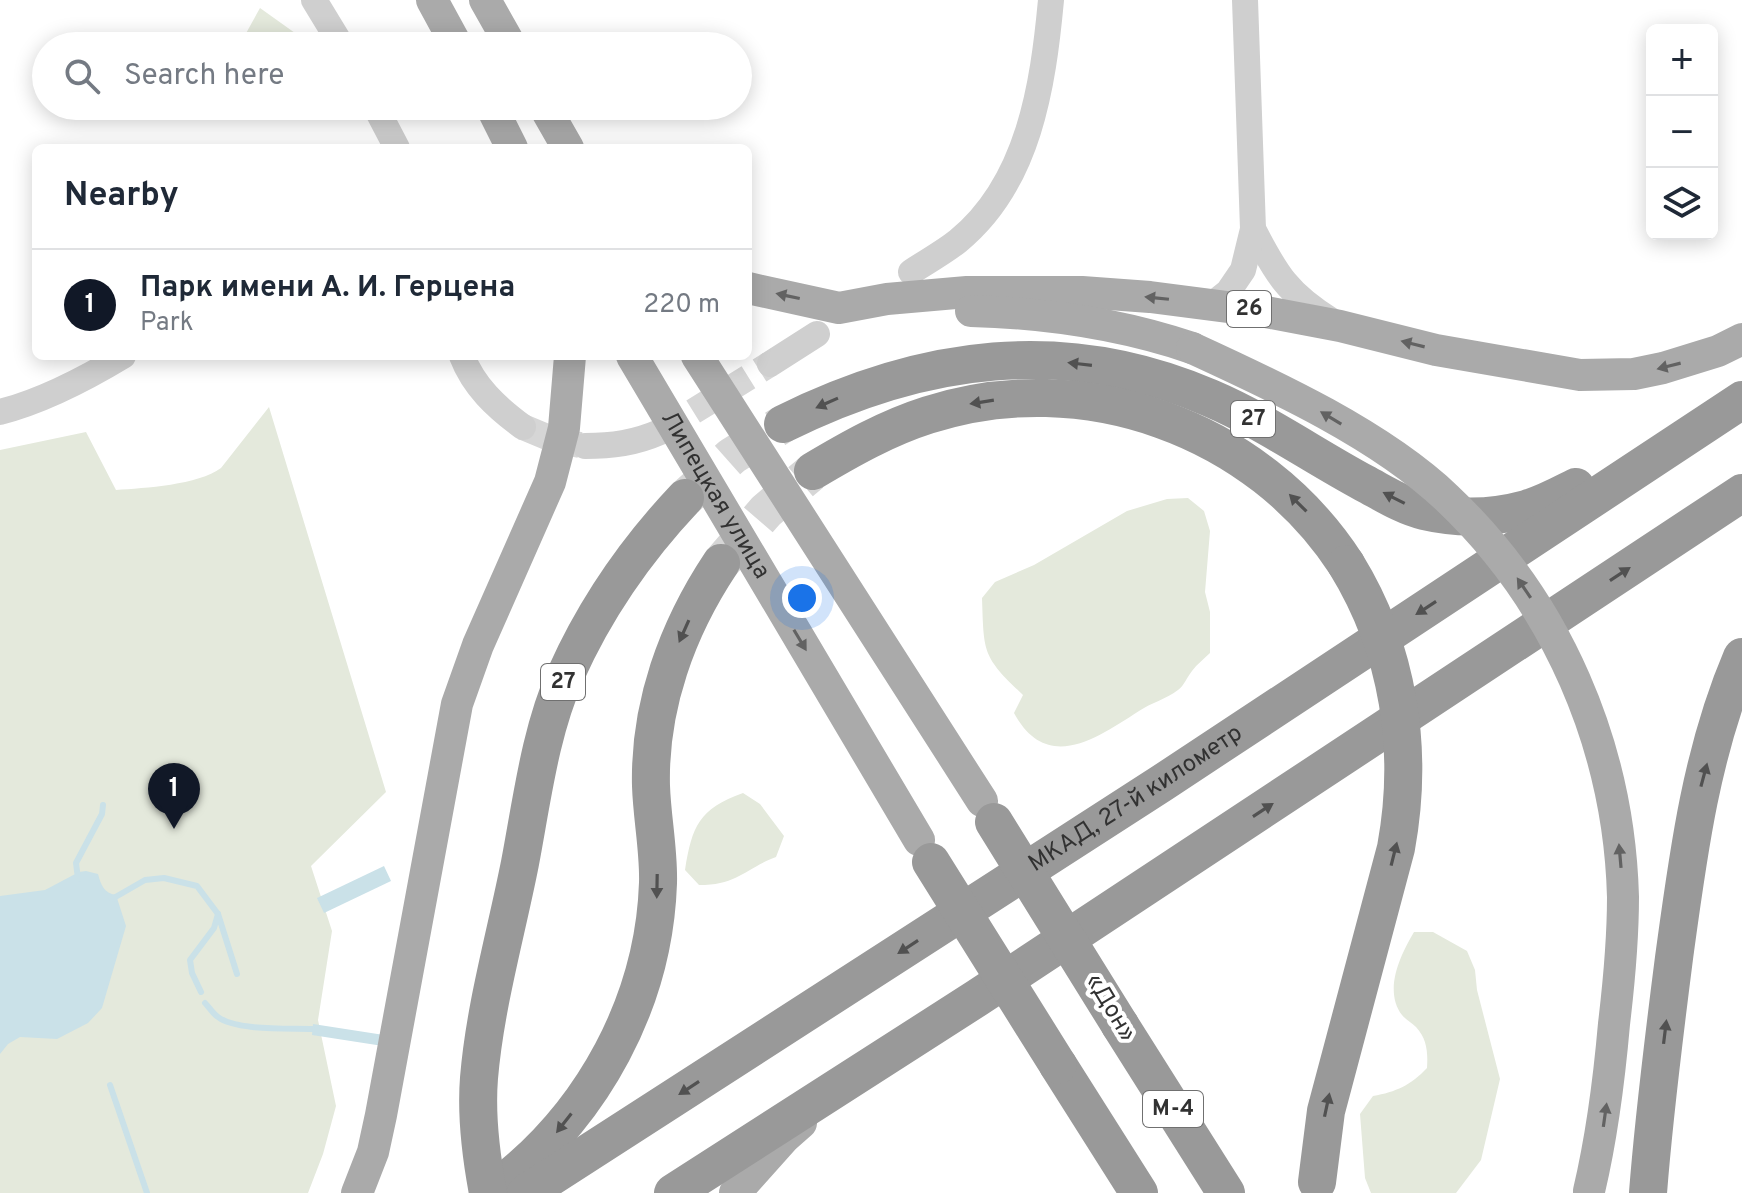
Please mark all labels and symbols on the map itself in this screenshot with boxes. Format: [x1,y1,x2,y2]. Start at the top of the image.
one-way arrow [775,289,800,302]
road number: 26 [1227,291,1271,327]
one-way arrow [1144,292,1169,305]
one-way arrow [1400,338,1425,350]
one-way arrow [1067,357,1092,370]
one-way arrow [1656,360,1681,372]
one-way arrow [815,396,838,409]
one-way arrow [969,397,994,409]
road number: 27 [1231,401,1275,437]
street label: Липецкая улица [653,406,776,585]
one-way arrow [1320,411,1342,425]
one-way arrow [1382,491,1405,505]
one-way arrow [1289,494,1307,513]
one-way arrow [1609,567,1631,582]
one-way arrow [1517,577,1532,598]
your location [782,578,822,618]
one-way arrow [1415,601,1437,615]
one-way arrow [677,619,690,643]
one-way arrow [793,629,807,651]
road number: 27 [541,664,585,700]
street label: МКАД, 27-й километр [1023,719,1249,880]
pin: 1 [148,763,200,829]
one-way arrow [1698,763,1710,788]
one-way arrow [1252,803,1274,817]
one-way arrow [1388,841,1401,866]
one-way arrow [1613,843,1626,868]
one-way arrow [650,874,663,899]
one-way arrow [897,939,919,953]
street label: «Дон» [1078,969,1142,1047]
one-way arrow [1659,1019,1672,1044]
one-way arrow [679,1080,700,1095]
road number: М-4 [1143,1091,1203,1127]
one-way arrow [1321,1092,1334,1117]
one-way arrow [1599,1102,1612,1127]
one-way arrow [557,1113,573,1133]

